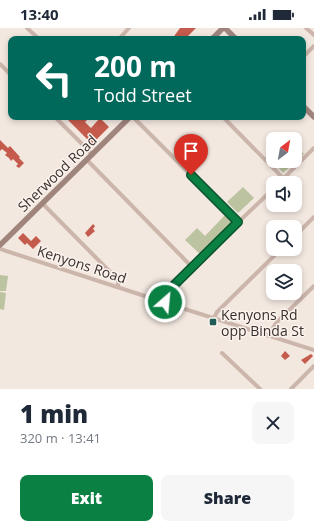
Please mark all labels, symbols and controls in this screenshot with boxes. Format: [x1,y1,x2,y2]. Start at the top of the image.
text: 13:40 [20,4,59,24]
text: 200 m [94,47,177,85]
icon: left [28,52,80,104]
text: Todd Street [94,83,192,107]
street label: Sherwood Road [13,130,101,216]
north arrow [266,132,302,168]
map controls [266,132,302,300]
pin [174,134,208,175]
icon: arrive [180,140,202,162]
button: sound [266,176,302,212]
button: search [266,220,302,256]
street label: Kenyons Road [35,241,129,287]
button: layers [266,264,302,300]
position arrow [144,281,186,323]
place label: Kenyons Rd opp Binda St [221,305,304,340]
marker: Kenyons Rd opp Binda St [208,317,218,327]
text: 1 min [20,397,88,430]
button: close [252,402,294,444]
text: 320 m · 13:41 [20,429,101,447]
button: Exit [20,475,153,521]
button: Share [161,475,294,521]

